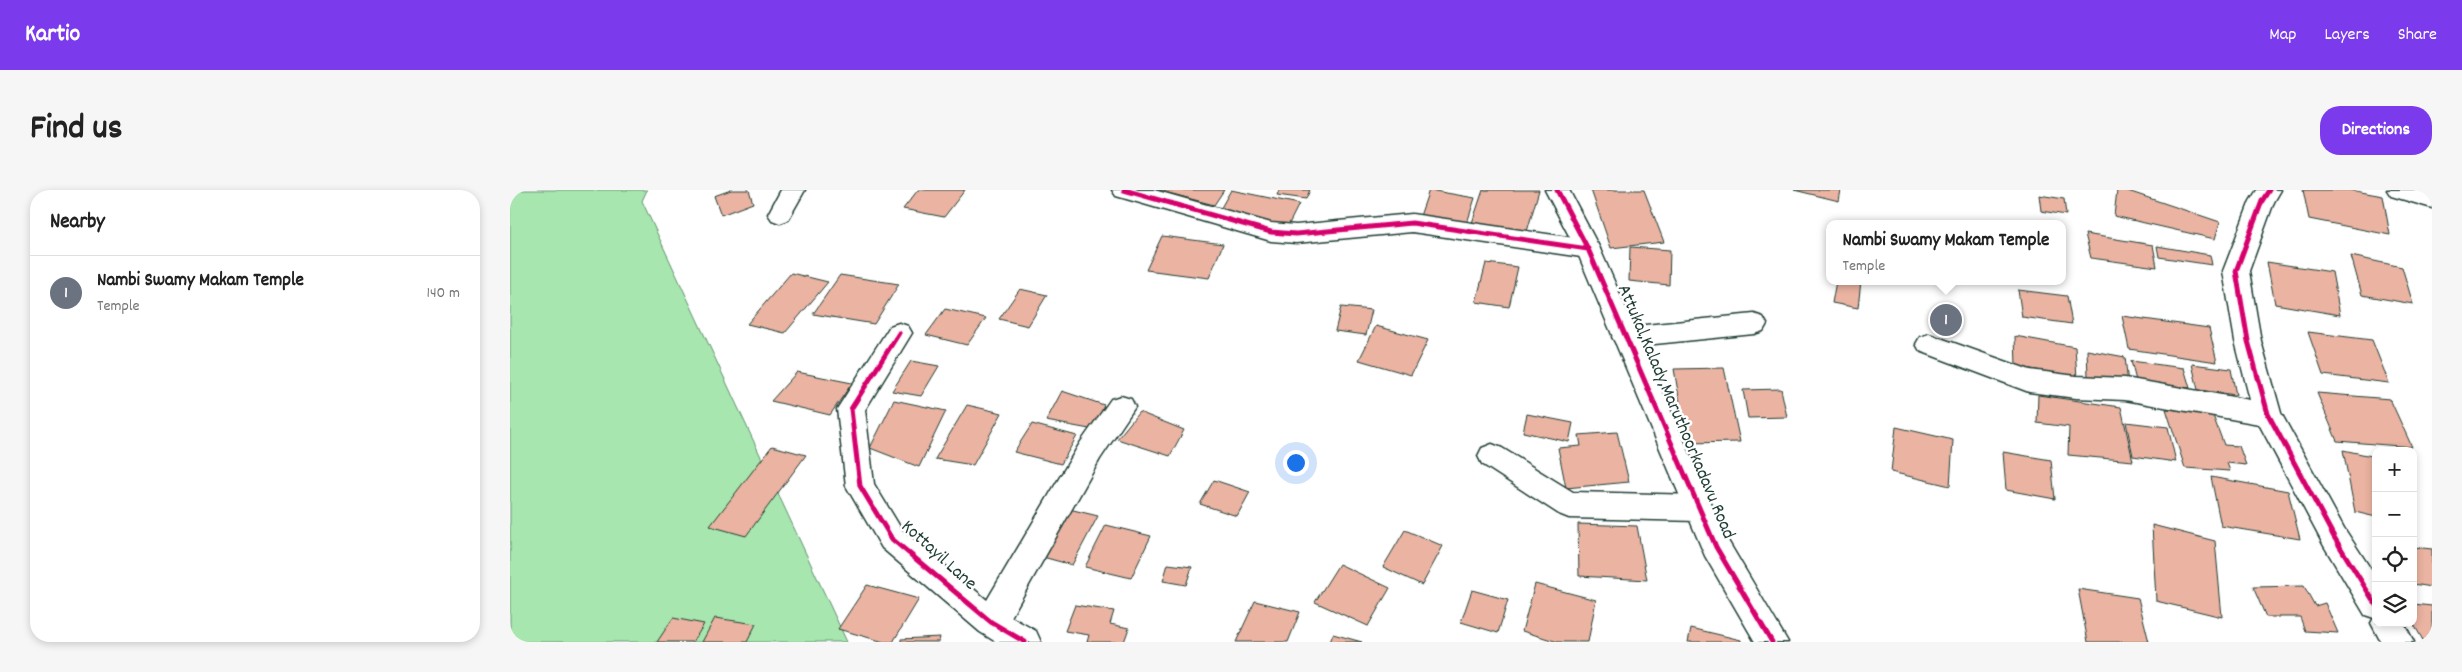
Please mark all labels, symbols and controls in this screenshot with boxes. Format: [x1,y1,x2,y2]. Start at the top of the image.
text: Kartio [25,18,80,52]
text: Map [2269,23,2296,48]
text: Layers [2324,23,2370,48]
text: Share [2398,23,2437,48]
text: Find us [30,105,122,155]
button: Directions [2320,106,2432,155]
text: Nearby [50,208,105,238]
popup [1826,220,2066,285]
text: Nambi Swamy Makam Temple [1843,228,2049,255]
text: Temple [1843,255,1885,278]
text: Nambi Swamy Makam Temple [97,268,304,295]
street label: Attukal,Kalady,Maruthoorkadavu Road [1609,281,1741,543]
text: 1 [64,282,68,305]
text: 140 m [426,282,460,305]
text: Temple [97,295,140,318]
pin: 1 [1930,301,1962,339]
map controls [2372,447,2417,627]
button: + [2372,447,2417,492]
your location [1283,450,1309,476]
button: − [2372,492,2417,537]
street label: Kottayil Lane [894,515,982,597]
button: locate [2372,537,2417,582]
button: layers [2372,582,2417,627]

